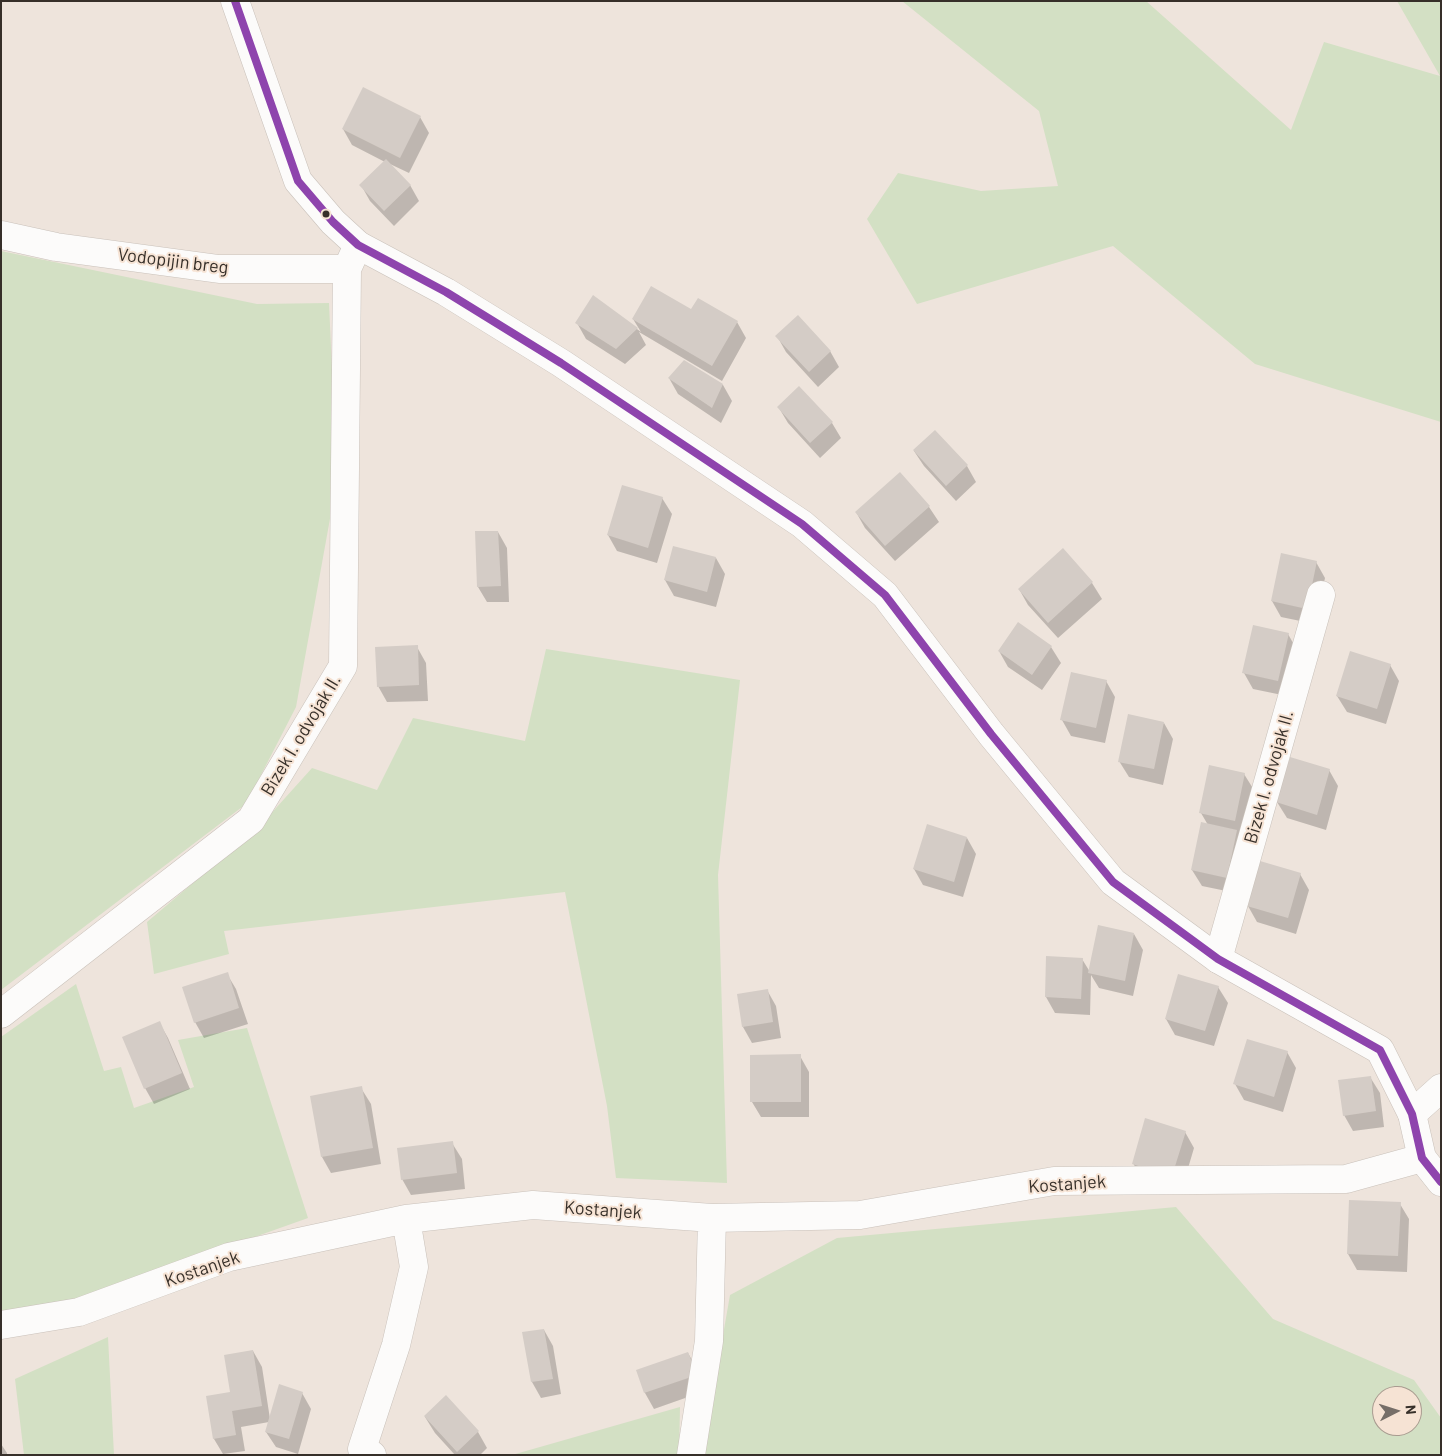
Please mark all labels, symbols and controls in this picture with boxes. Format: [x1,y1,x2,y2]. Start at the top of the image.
unlabelled marker [321,209,331,219]
street label: Vodopijin breg [116,243,230,279]
street label: Bizek I. odvojak II. [256,670,346,800]
street label: Bizek I. odvojak II. [1240,708,1298,846]
street label: Kostanjek [1028,1171,1106,1197]
street label: Kostanjek [564,1197,642,1223]
street label: Kostanjek [162,1246,242,1292]
north arrow [1372,1386,1422,1436]
text: N [1403,1404,1420,1415]

